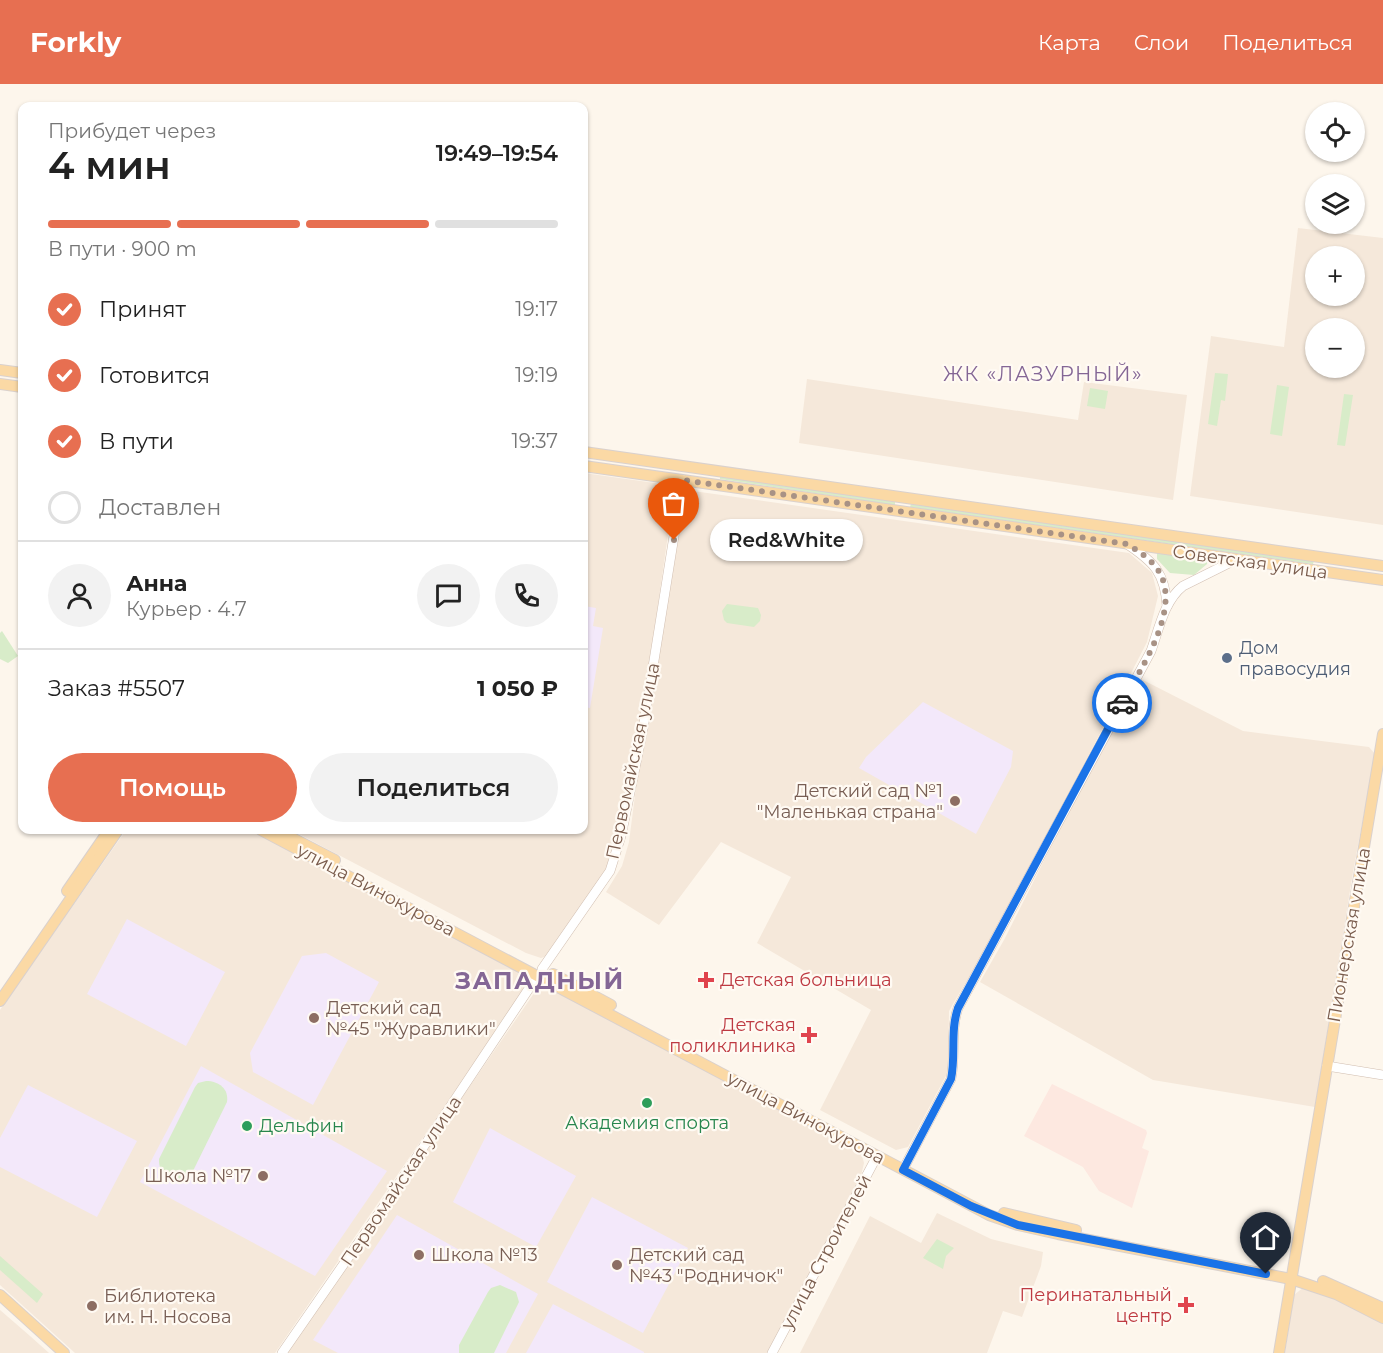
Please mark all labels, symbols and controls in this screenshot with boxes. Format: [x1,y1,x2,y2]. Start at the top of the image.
text: Forkly [30,25,121,59]
text: Карта [1038,30,1101,55]
text: Слои [1134,30,1189,55]
text: Поделиться [1222,30,1353,55]
map controls [1305,102,1365,378]
button: locate [1305,102,1365,162]
text: Прибудет через [48,119,216,143]
text: 19:49–19:54 [436,140,558,167]
text: 4 мин [48,141,171,189]
button: layers [1305,174,1365,234]
text: В пути · 900 m [48,237,197,261]
button: + [1305,246,1365,306]
icon: check [48,293,81,326]
text: Принят [99,296,186,323]
text: 19:17 [515,297,558,321]
button: − [1305,318,1365,378]
icon: check [48,359,81,392]
text: Готовится [99,362,210,389]
district label: ЖК «ЛАЗУРНЫЙ» [943,362,1143,386]
text: 19:19 [515,363,558,387]
icon: check [48,425,81,458]
text: В пути [99,428,174,455]
text: 19:37 [512,429,558,453]
pin [648,478,699,540]
icon: bag [657,487,690,520]
text: Доставлен [99,494,221,521]
callout: Red&White [710,519,863,561]
text: Red&White [728,528,845,552]
street label: Советская улица [1171,540,1329,584]
button: person [48,564,111,627]
button: chat [417,564,480,627]
button: phone [495,564,558,627]
text: Анна [126,570,187,597]
text: Курьер · 4.7 [126,597,247,621]
place label: Дом правосудия [1239,637,1351,680]
marker: Дом правосудия [1220,651,1234,665]
street label: Первомайская улица [601,661,665,861]
courier [1092,673,1152,733]
text: Заказ #5507 [48,675,185,702]
text: 1 050 ₽ [477,675,558,702]
icon: car [1106,687,1139,720]
button: Помощь [48,753,297,822]
button: Поделиться [309,753,558,822]
place label: Детский сад №1 "Маленькая страна" [757,780,943,823]
marker: Детский сад №1 "Маленькая страна" [948,794,962,808]
street label: улица Винокурова [292,839,459,941]
street label: Пионерская улица [1323,846,1375,1024]
district label: ЗАПАДНЫЙ [454,966,625,995]
place label: Детская больница [720,969,891,991]
marker: Детская больница [697,971,715,989]
place label: Детский сад №45 "Журавлики" [326,997,496,1040]
marker: Детский сад №45 "Журавлики" [307,1011,321,1025]
place label: Детская поликлиника [669,1014,796,1057]
marker: Детская поликлиника [800,1026,818,1044]
street label: улица Винокурова [722,1067,889,1169]
street label: Первомайская улица [336,1092,466,1270]
marker: Академия спорта [640,1096,654,1110]
place label: Академия спорта [565,1112,729,1134]
place label: Дельфин [259,1115,344,1137]
marker: Дельфин [240,1119,254,1133]
place label: Школа №17 [144,1165,251,1187]
marker: Школа №17 [256,1169,270,1183]
street label: улица Строителей [775,1171,876,1334]
pin [1240,1212,1291,1274]
icon: home [1249,1221,1282,1254]
place label: Школа №13 [431,1244,538,1266]
place label: Детский сад №43 "Родничок" [629,1244,783,1287]
marker: Школа №13 [412,1248,426,1262]
marker: Детский сад №43 "Родничок" [610,1258,624,1272]
place label: Перинатальный центр [1019,1284,1172,1327]
place label: Библиотека им. Н. Носова [104,1285,232,1328]
marker: Перинатальный центр [1177,1296,1195,1314]
marker: Библиотека им. Н. Носова [85,1299,99,1313]

